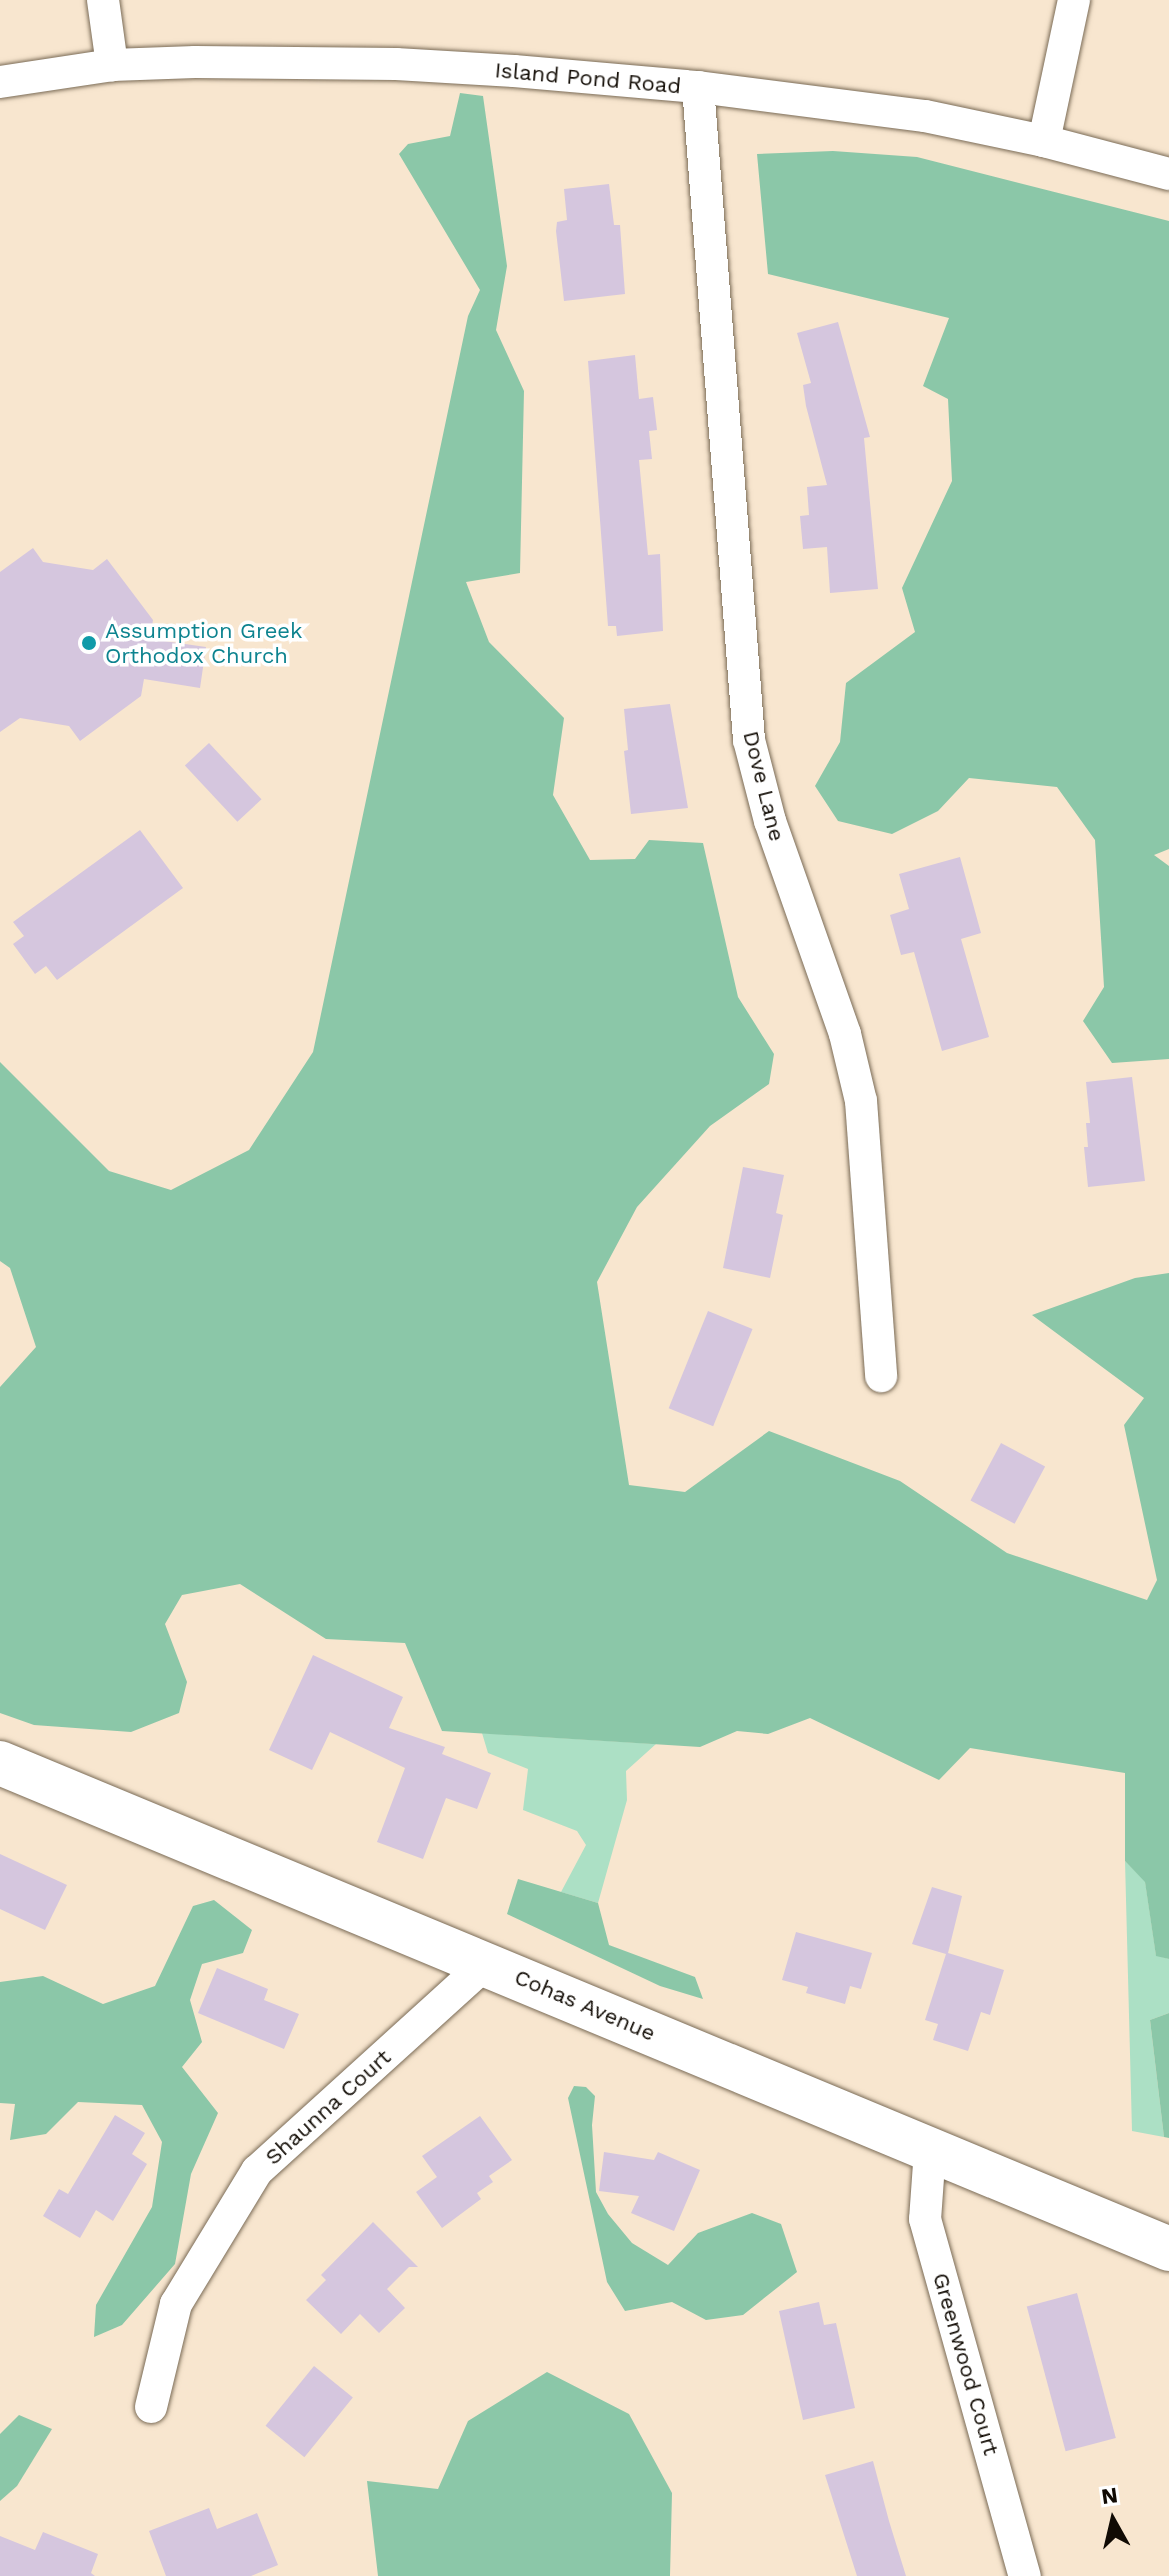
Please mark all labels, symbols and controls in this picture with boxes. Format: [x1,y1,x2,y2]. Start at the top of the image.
street label: Island Pond Road [494,57,682,99]
place label: Assumption Greek Orthodox Church [105,617,303,668]
marker: Assumption Greek Orthodox Church [80,634,98,652]
street label: Dove Lane [738,728,790,844]
street label: Cohas Avenue [510,1963,660,2047]
street label: Shaunna Court [260,2044,396,2170]
street label: Greenwood Court [927,2270,1005,2458]
north arrow [1073,2480,1153,2560]
text: N [1100,2482,1119,2509]

